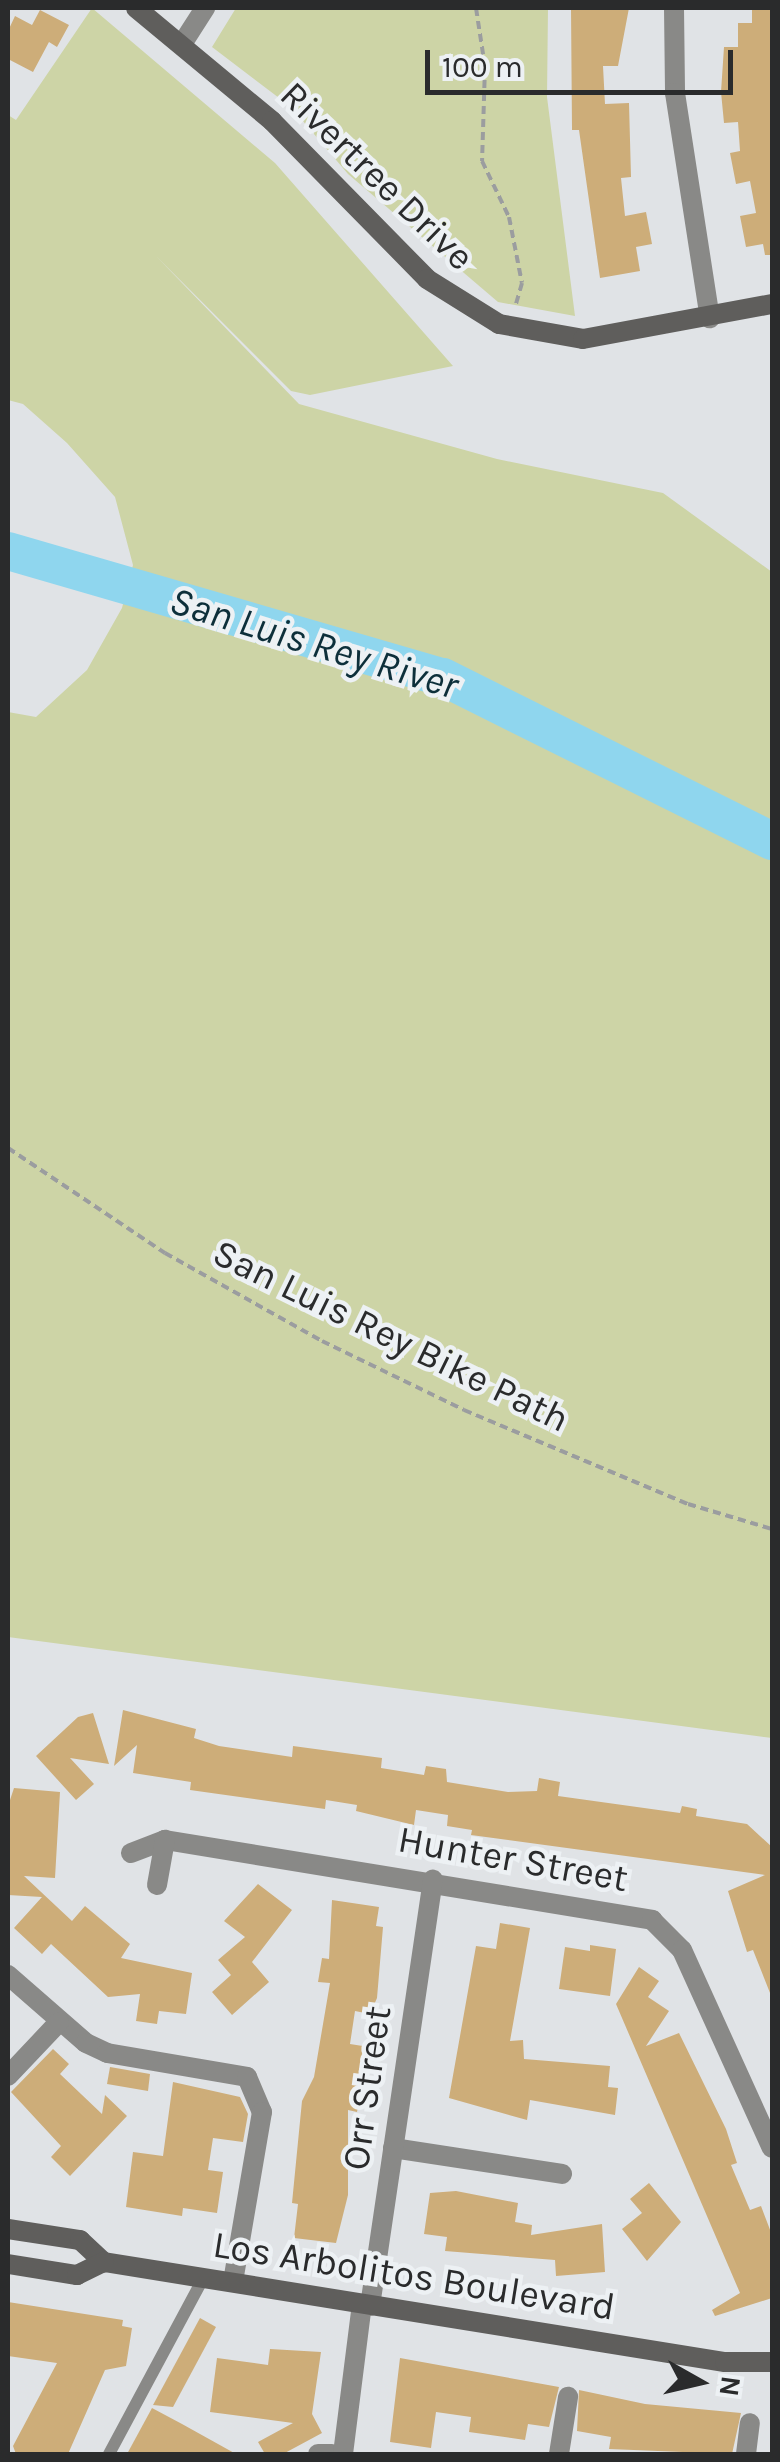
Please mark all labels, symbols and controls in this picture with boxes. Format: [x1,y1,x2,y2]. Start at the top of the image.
scale bar [430,30,738,92]
text: 100 m [442,49,523,85]
street label: Rivertree Drive [271,72,483,280]
water label: San Luis Rey River [164,576,464,710]
street label: San Luis Rey Bike Path [206,1230,576,1442]
street label: Hunter Street [395,1816,631,1902]
street label: Orr Street [333,2003,401,2173]
street label: Los Arbolitos Boulevard [210,2222,618,2330]
north arrow [650,2332,750,2432]
text: N [712,2374,748,2398]

